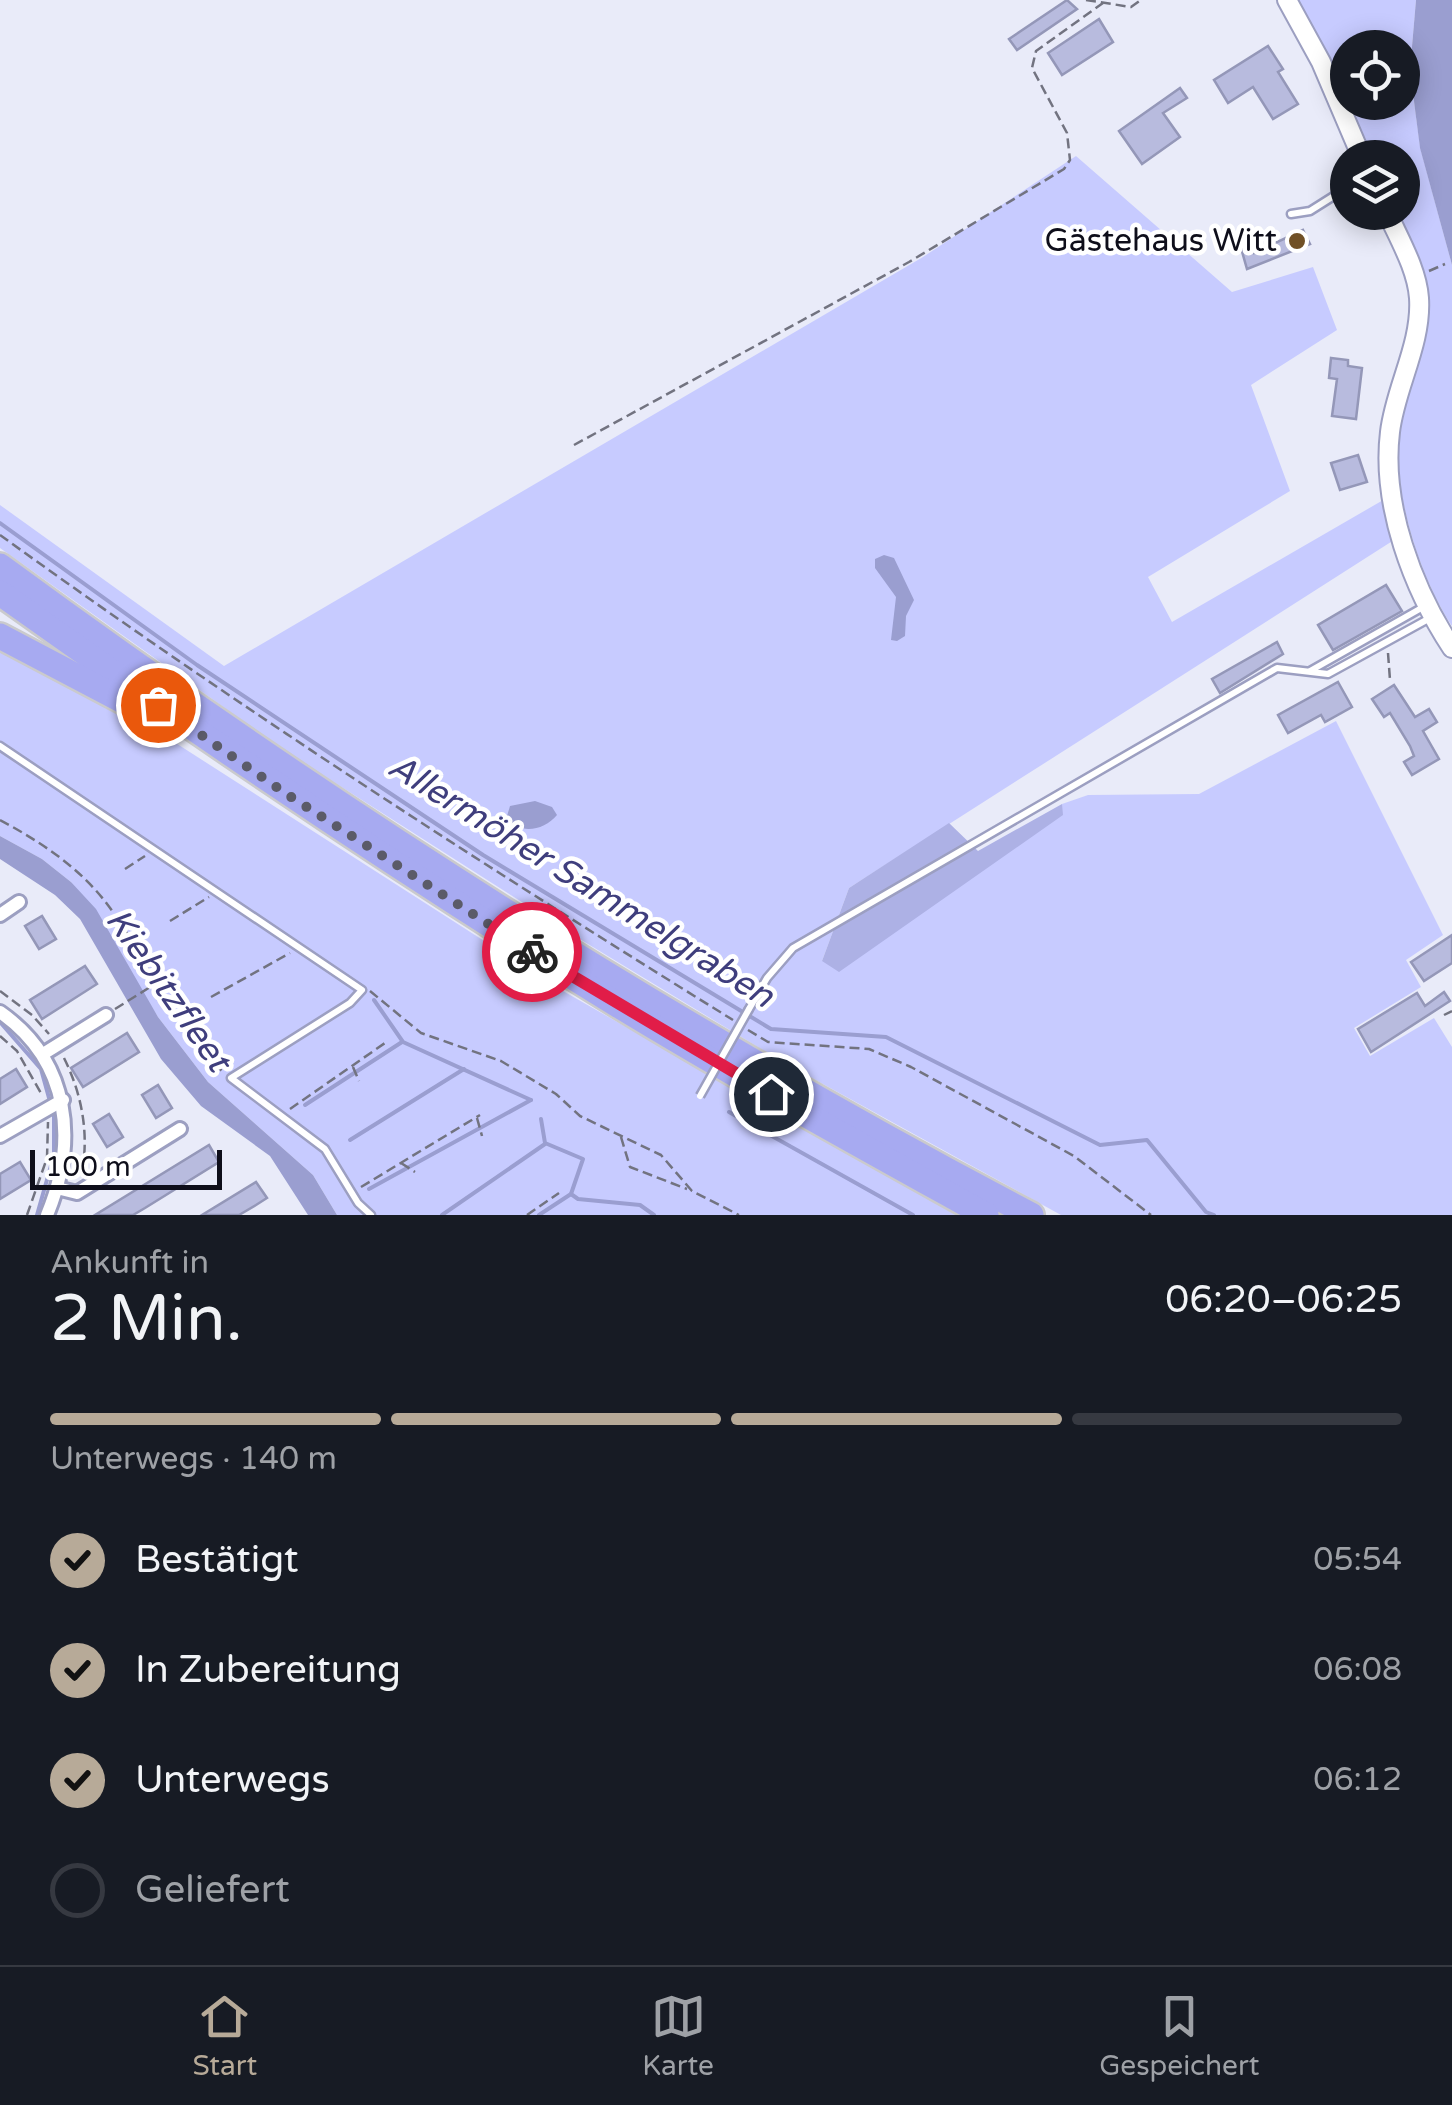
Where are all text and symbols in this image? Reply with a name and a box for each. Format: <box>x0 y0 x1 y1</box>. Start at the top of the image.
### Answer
map controls <box>1330 30 1420 230</box>
button: locate <box>1330 30 1420 120</box>
button: layers <box>1330 140 1420 230</box>
place label: Gästehaus Witt <box>1044 222 1277 260</box>
marker: Gästehaus Witt <box>1286 230 1308 252</box>
pin <box>116 663 201 748</box>
icon: bag <box>131 678 186 733</box>
water label: Allermöher Sammelgraben <box>381 745 783 1018</box>
water label: Kiebitzfleet <box>97 901 241 1082</box>
courier <box>482 902 582 1002</box>
icon: bike <box>505 925 560 980</box>
pin <box>729 1052 814 1137</box>
icon: home <box>744 1067 799 1122</box>
scale bar <box>30 1145 222 1190</box>
text: 100 m <box>45 1150 131 1184</box>
text: Ankunft in <box>50 1244 209 1282</box>
text: 06:20–06:25 <box>1165 1277 1402 1323</box>
text: 2 Min. <box>50 1280 243 1359</box>
text: Unterwegs · 140 m <box>50 1440 337 1478</box>
icon: check <box>50 1533 105 1588</box>
text: Bestätigt <box>135 1537 299 1583</box>
text: 05:54 <box>1313 1541 1402 1579</box>
icon: check <box>50 1643 105 1698</box>
text: In Zubereitung <box>135 1647 401 1693</box>
text: 06:08 <box>1313 1651 1402 1689</box>
icon: check <box>50 1753 105 1808</box>
text: Unterwegs <box>135 1757 330 1803</box>
text: 06:12 <box>1313 1761 1402 1799</box>
text: Geliefert <box>135 1867 290 1913</box>
tab: Start <box>193 1989 257 2083</box>
tab: Karte <box>642 1989 714 2083</box>
tab: Gespeichert <box>1099 1989 1259 2083</box>

